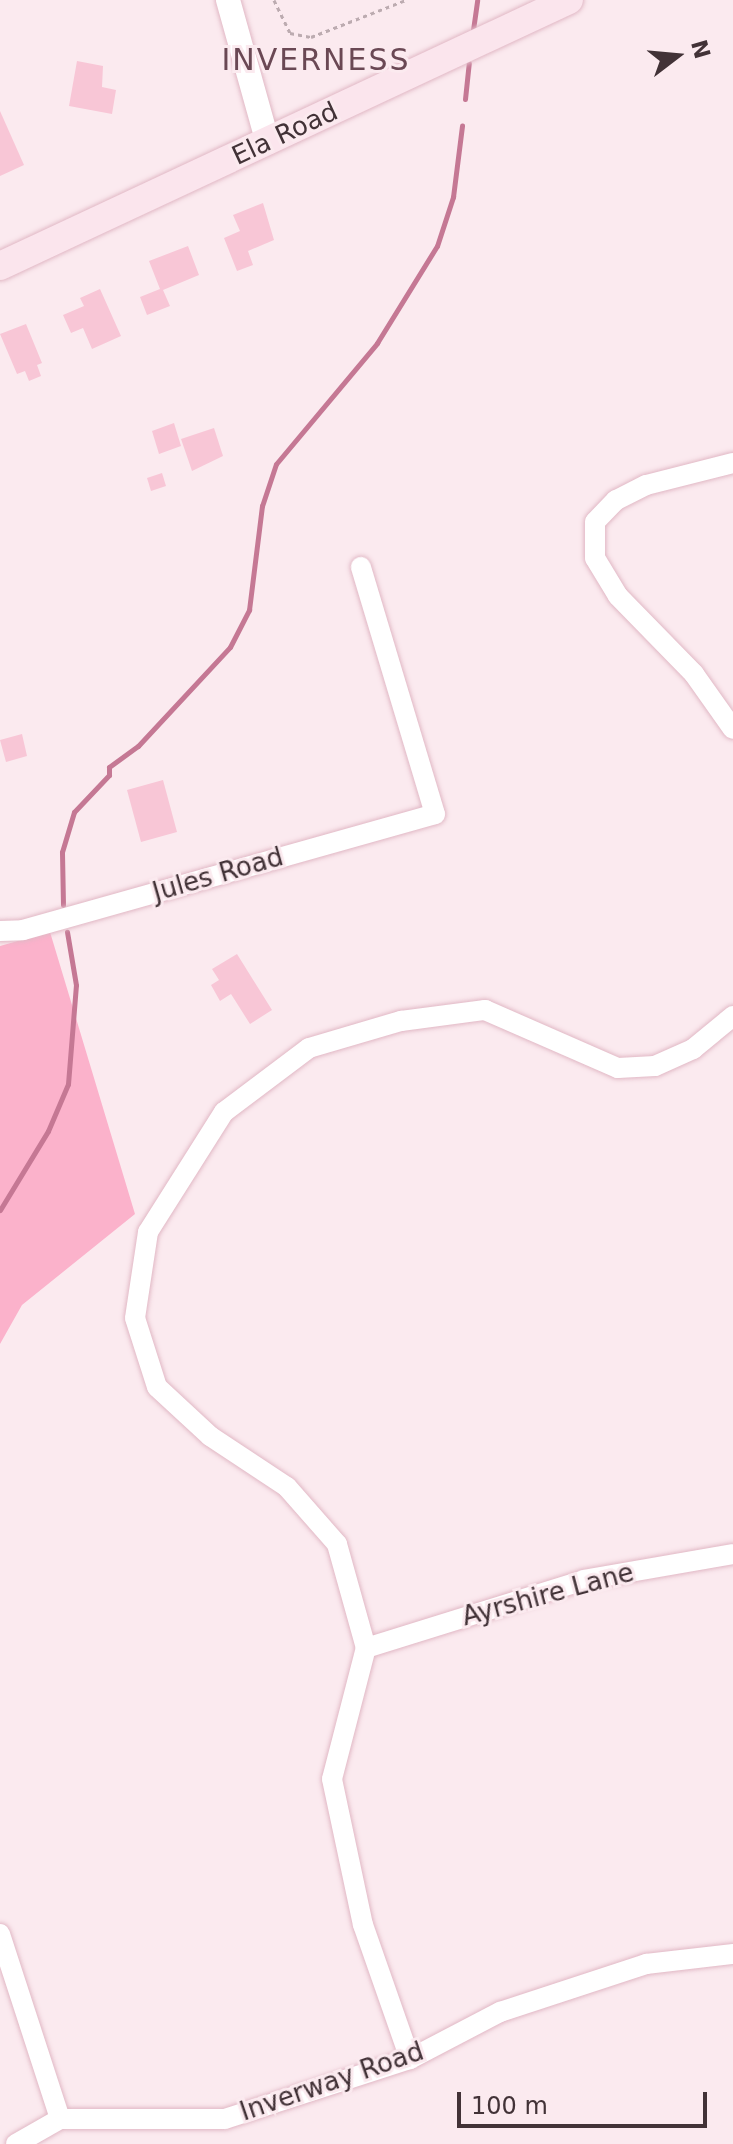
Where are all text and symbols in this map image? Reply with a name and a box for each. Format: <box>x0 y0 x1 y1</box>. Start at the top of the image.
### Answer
north arrow <box>637 16 717 96</box>
text: N <box>686 37 715 62</box>
district label: INVERNESS <box>221 42 411 78</box>
street label: Ela Road <box>227 96 343 172</box>
street label: Jules Road <box>149 841 287 909</box>
street label: Ayrshire Lane <box>459 1557 637 1633</box>
street label: Inverway Road <box>236 2036 428 2128</box>
scale bar <box>461 2076 711 2126</box>
text: 100 m <box>471 2092 548 2120</box>

